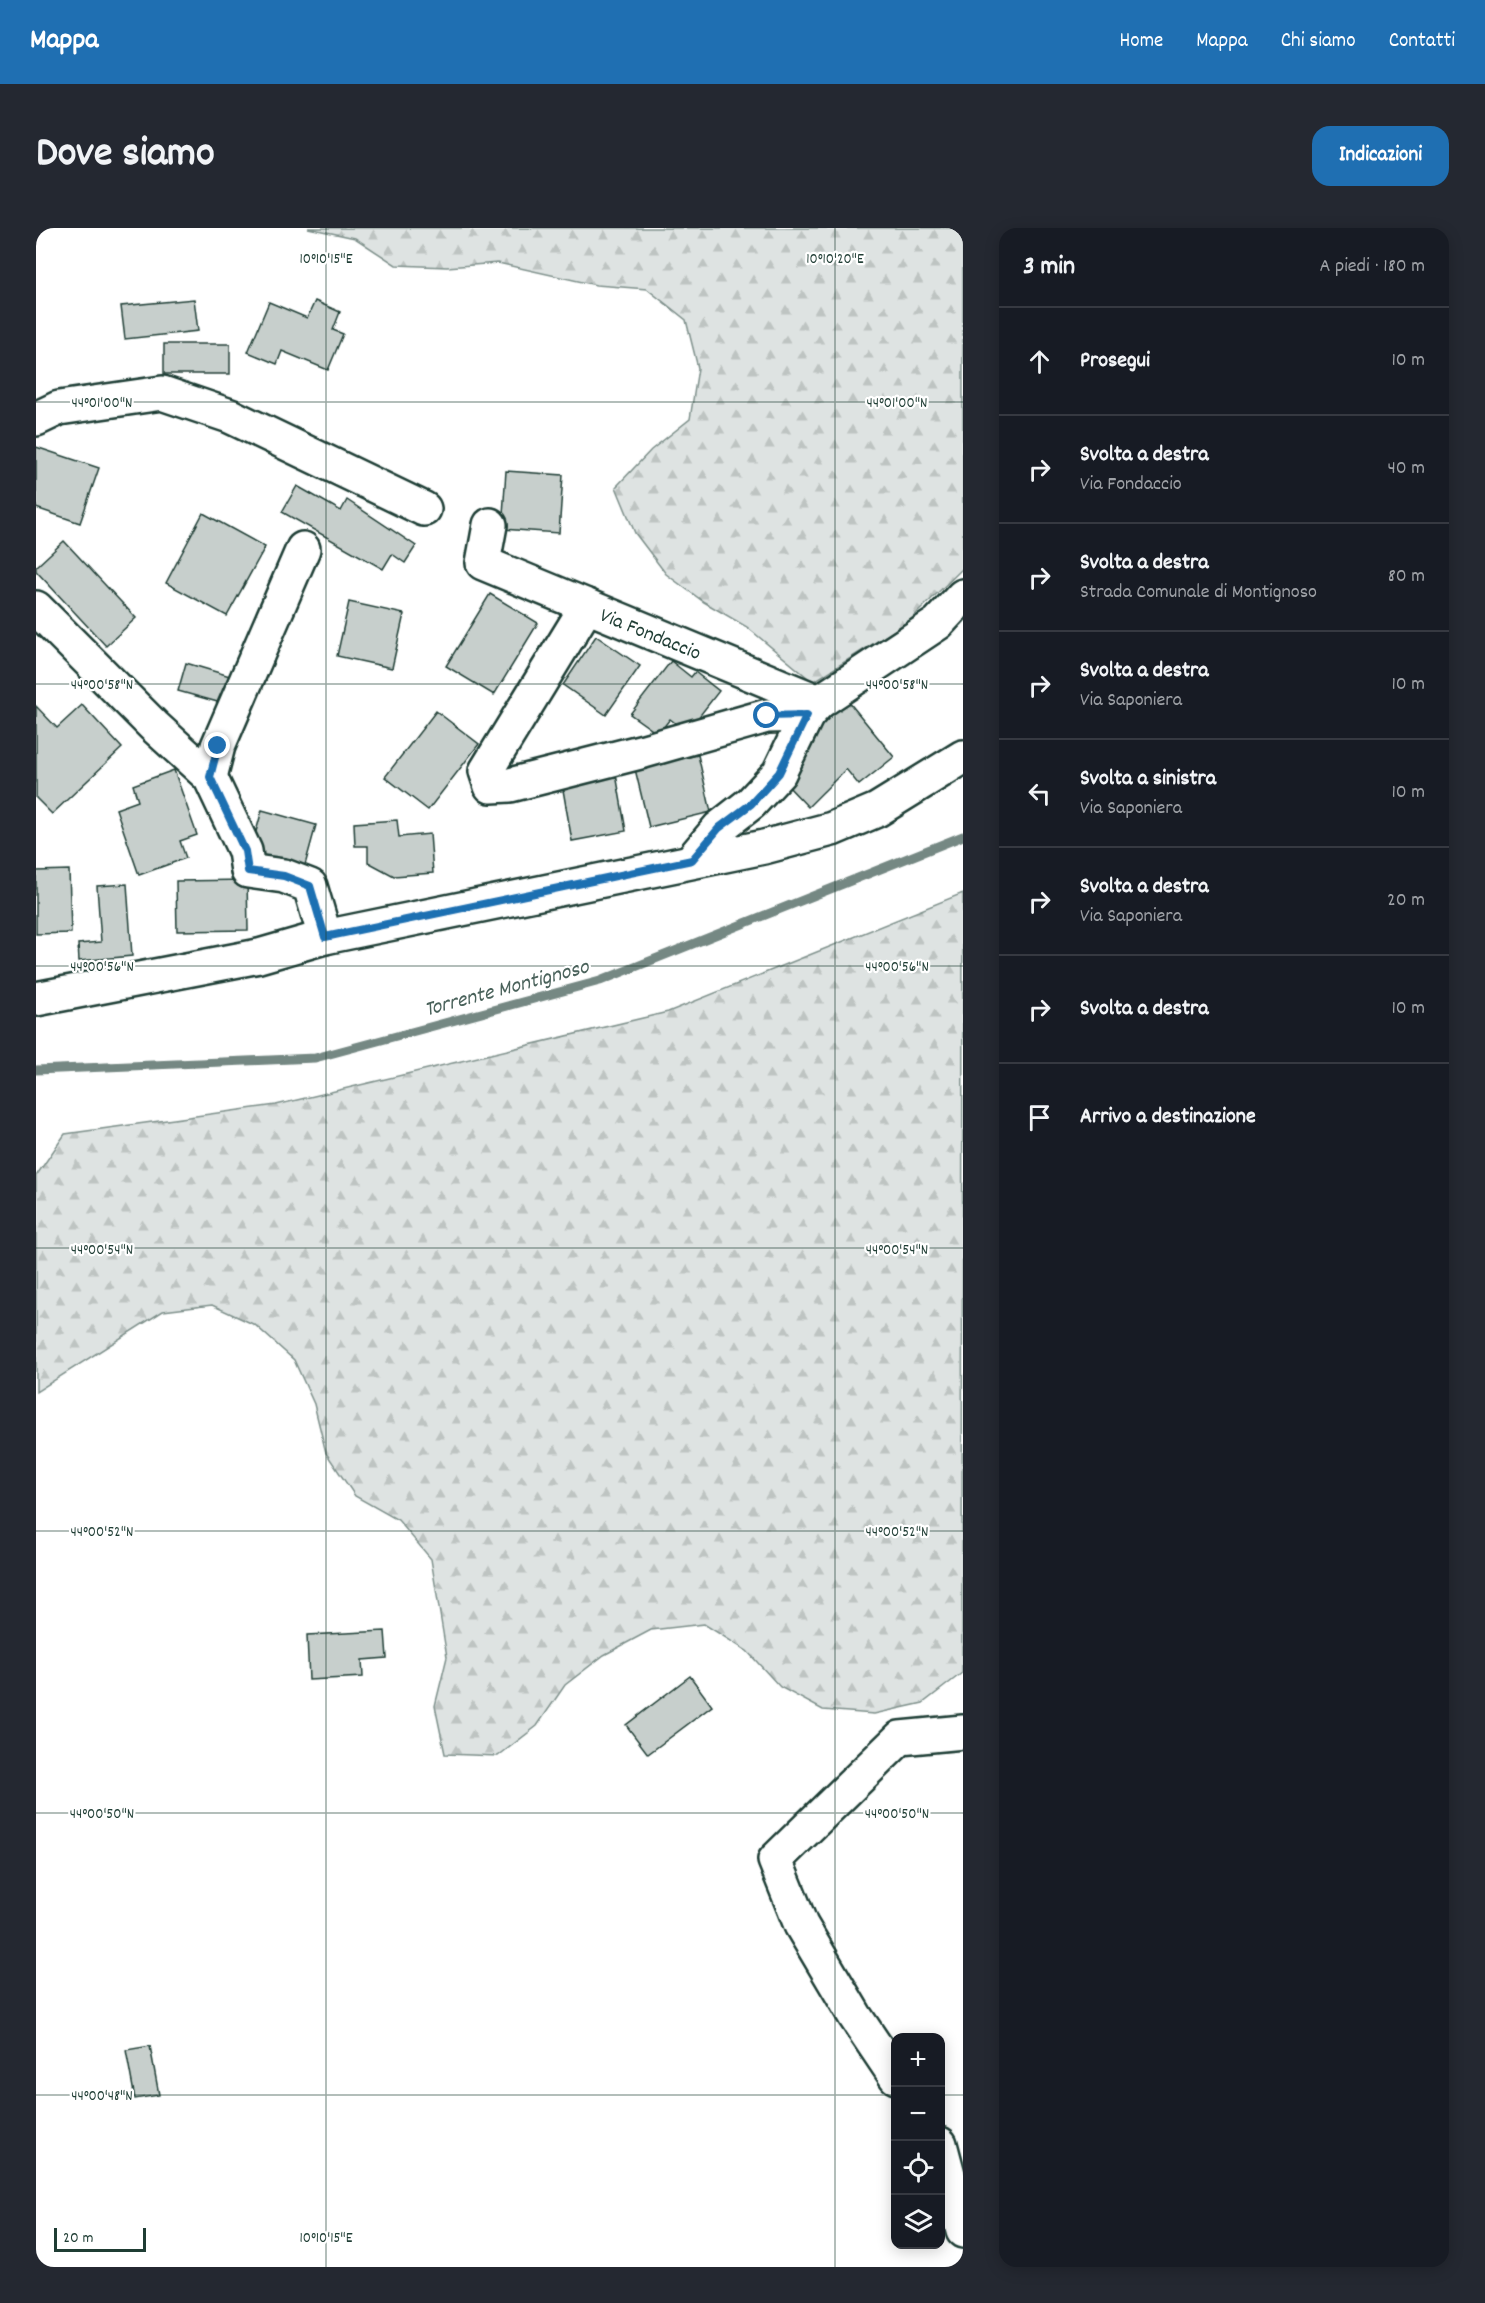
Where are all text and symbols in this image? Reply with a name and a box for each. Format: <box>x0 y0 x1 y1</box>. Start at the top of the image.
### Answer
text: Mappa <box>30 22 99 62</box>
text: Home <box>1120 27 1163 57</box>
text: Mappa <box>1196 27 1248 57</box>
text: Chi siamo <box>1281 27 1356 57</box>
text: Contatti <box>1389 27 1455 57</box>
text: Dove siamo <box>36 126 215 186</box>
button: Indicazioni <box>1312 126 1449 186</box>
text: 10°10'15"E <box>299 249 353 271</box>
text: 10°10'20"E <box>806 249 864 271</box>
text: 3 min <box>1023 249 1075 286</box>
text: A piedi · 180 m <box>1319 253 1425 281</box>
icon: ahead <box>1023 345 1056 378</box>
text: Prosegui <box>1080 346 1150 377</box>
text: 10 m <box>1391 347 1425 375</box>
text: 44°01'00"N <box>72 393 132 415</box>
text: 44°01'00"N <box>867 393 927 415</box>
text: Svolta a destra <box>1080 440 1209 471</box>
icon: right <box>1023 453 1056 486</box>
text: 40 m <box>1387 455 1425 483</box>
text: Via Fondaccio <box>1080 471 1182 499</box>
text: Svolta a destra <box>1080 548 1209 579</box>
icon: right <box>1023 561 1056 594</box>
text: 80 m <box>1388 563 1425 591</box>
text: Strada Comunale di Montignoso <box>1080 579 1317 607</box>
street label: Via Fondaccio <box>595 602 705 670</box>
text: Svolta a destra <box>1080 656 1209 687</box>
icon: right <box>1023 669 1056 702</box>
text: 10 m <box>1391 671 1425 699</box>
text: 44°00'58"N <box>71 675 133 697</box>
text: 44°00'58"N <box>866 675 928 697</box>
text: Via Saponiera <box>1080 687 1182 715</box>
route start <box>753 702 779 728</box>
route end <box>204 732 230 758</box>
text: Svolta a sinistra <box>1080 764 1216 795</box>
icon: left <box>1023 777 1056 810</box>
text: 10 m <box>1391 779 1425 807</box>
text: Via Saponiera <box>1080 795 1182 823</box>
text: Svolta a destra <box>1080 872 1209 903</box>
icon: right <box>1023 885 1056 918</box>
text: 20 m <box>1387 887 1425 915</box>
text: Via Saponiera <box>1080 903 1182 931</box>
water label: Torrente Montignoso <box>421 952 594 1026</box>
text: 44°00'56"N <box>70 957 134 979</box>
text: 44°00'56"N <box>865 957 929 979</box>
icon: right <box>1023 993 1056 1026</box>
text: Svolta a destra <box>1080 994 1209 1025</box>
text: 10 m <box>1391 995 1425 1023</box>
icon: arrive <box>1023 1101 1056 1134</box>
text: Arrivo a destinazione <box>1080 1102 1256 1133</box>
text: 44°00'54"N <box>71 1240 133 1262</box>
text: 44°00'54"N <box>866 1240 928 1262</box>
text: 44°00'52"N <box>71 1522 133 1544</box>
text: 44°00'52"N <box>866 1522 928 1544</box>
text: 44°00'50"N <box>70 1804 134 1826</box>
text: 44°00'50"N <box>865 1804 929 1826</box>
map controls <box>891 2033 945 2249</box>
button: + <box>891 2033 945 2087</box>
text: 44°00'48"N <box>71 2086 133 2108</box>
button: − <box>891 2087 945 2141</box>
button: locate <box>891 2141 945 2195</box>
button: layers <box>891 2195 945 2249</box>
scale bar <box>54 2225 146 2252</box>
text: 20 m <box>63 2227 93 2250</box>
text: 10°10'15"E <box>299 2228 353 2250</box>

